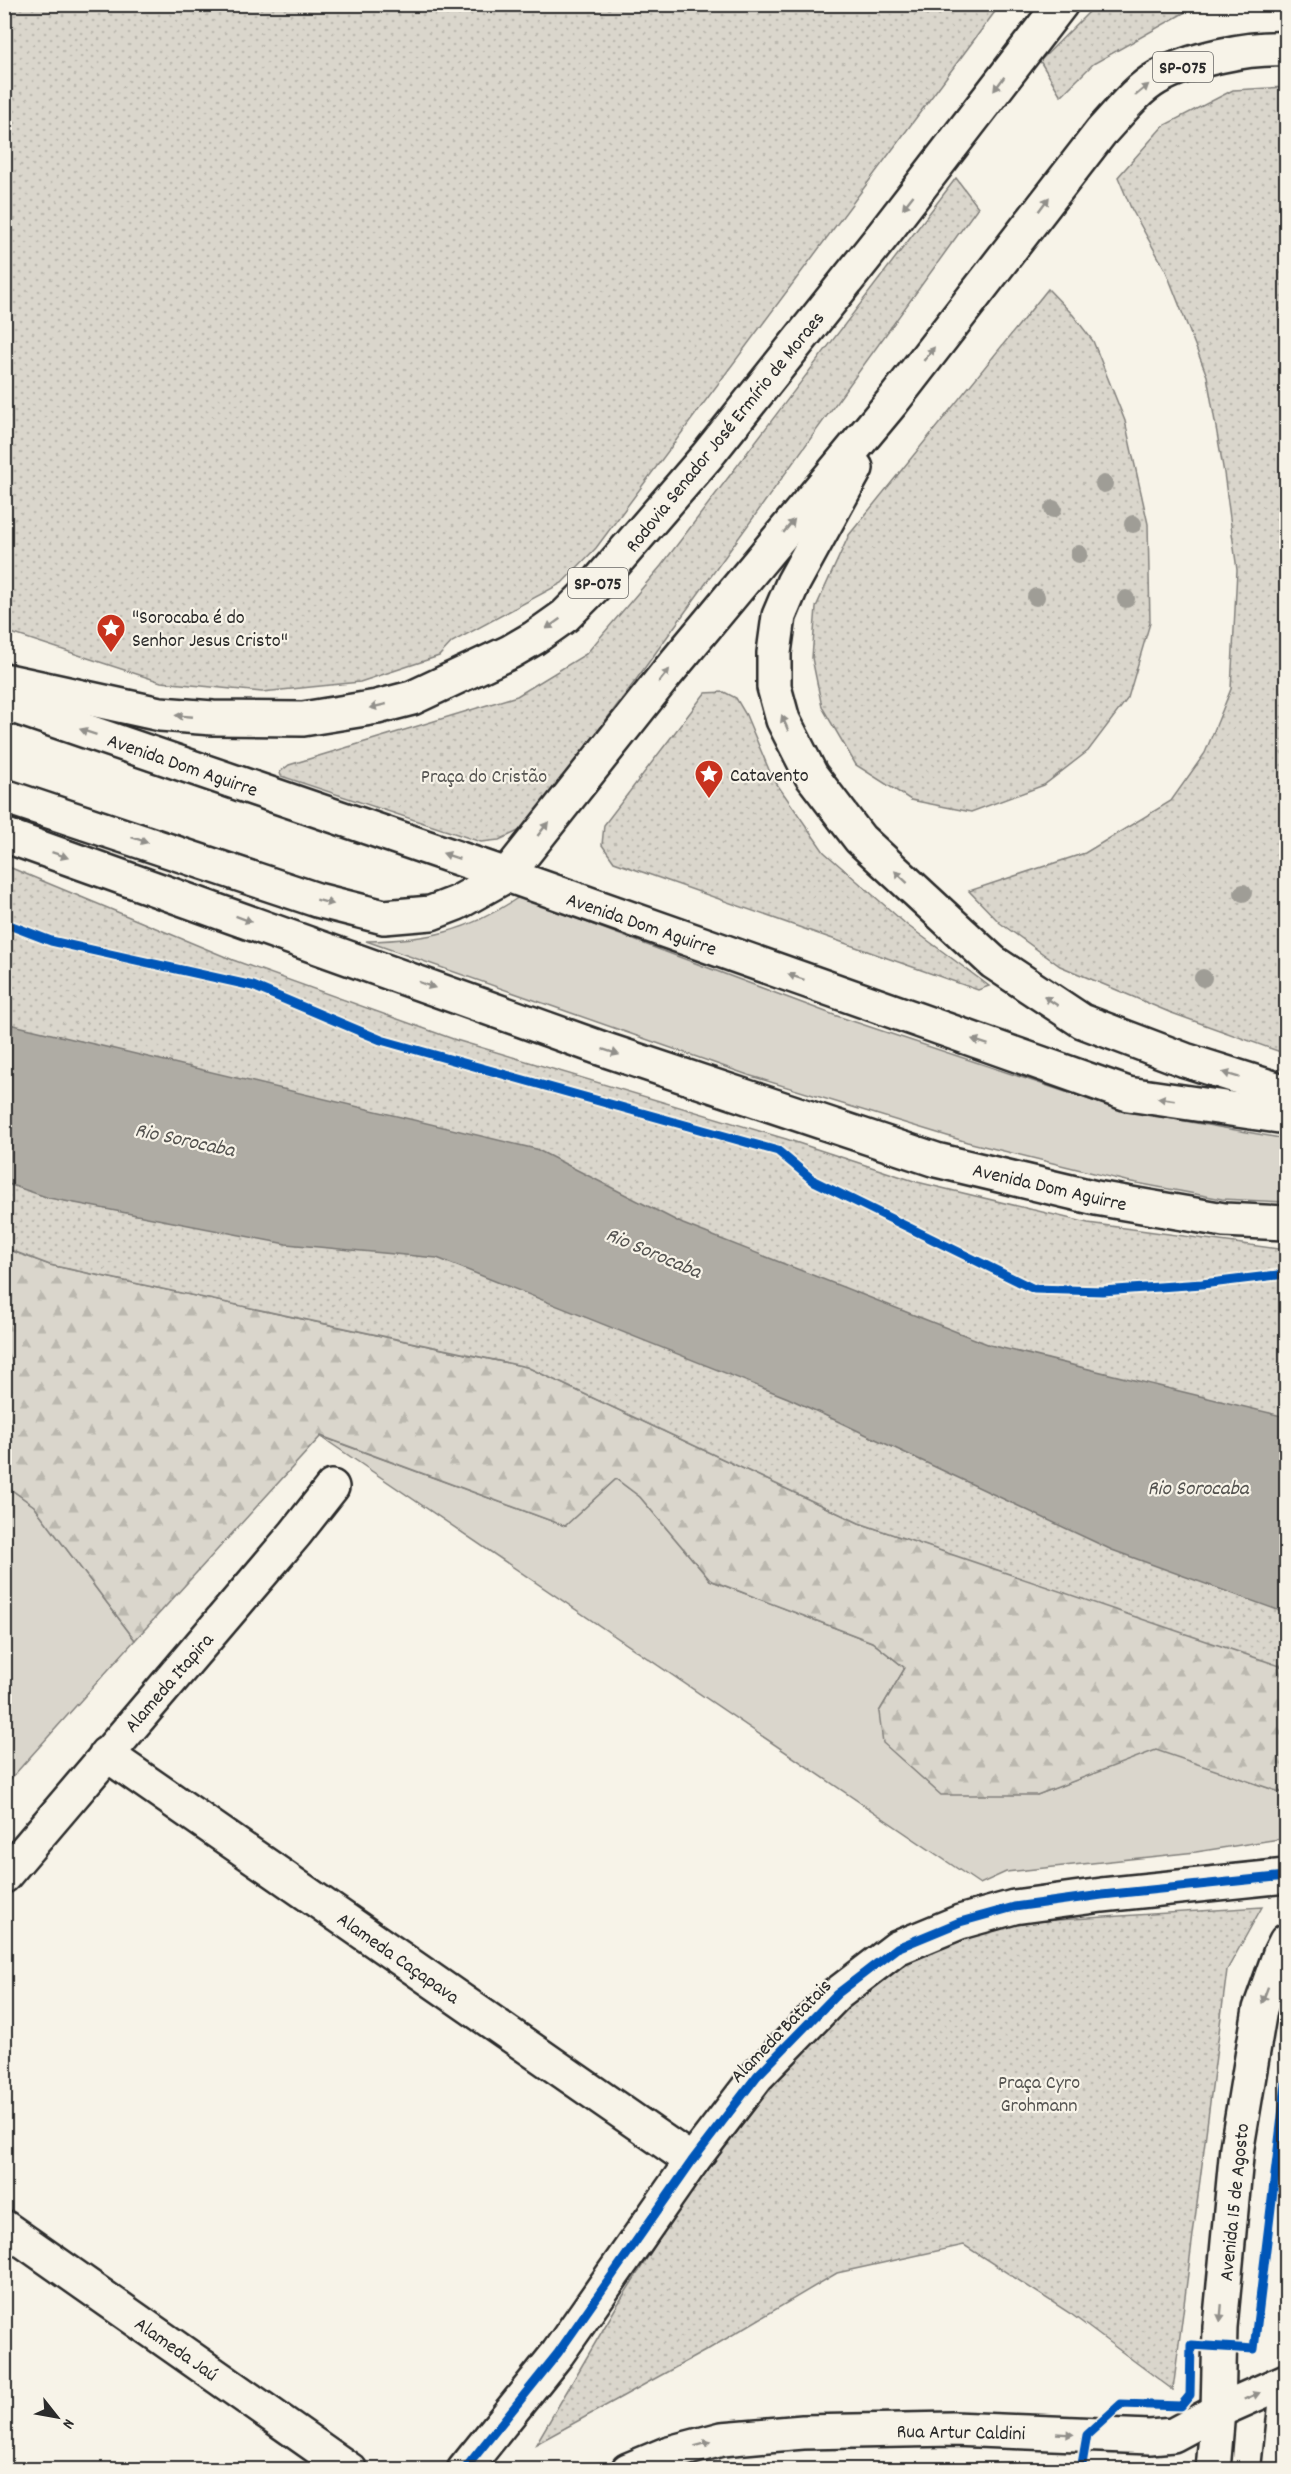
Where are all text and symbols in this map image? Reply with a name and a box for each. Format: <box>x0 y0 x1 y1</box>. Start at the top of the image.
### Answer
road number: SP-075 <box>1153 52 1213 82</box>
one-way arrow <box>993 76 1006 92</box>
one-way arrow <box>1134 84 1150 97</box>
one-way arrow <box>902 194 914 210</box>
one-way arrow <box>1038 196 1050 211</box>
street label: Rodovia Senador José Ermírio de Moraes <box>620 306 833 559</box>
one-way arrow <box>922 347 934 362</box>
one-way arrow <box>782 519 795 534</box>
road number: SP-075 <box>568 568 628 598</box>
place label: "Sorocaba é do Senhor Jesus Cristo" <box>132 605 288 656</box>
place icon: "Sorocaba é do Senhor Jesus Cristo" <box>95 612 127 654</box>
one-way arrow <box>546 618 562 630</box>
one-way arrow <box>658 669 670 684</box>
one-way arrow <box>369 702 387 712</box>
one-way arrow <box>175 711 194 721</box>
one-way arrow <box>780 713 790 731</box>
one-way arrow <box>79 726 97 736</box>
street label: Avenida Dom Aguirre <box>103 728 261 806</box>
place icon: Catavento <box>693 758 725 800</box>
place label: Catavento <box>730 763 809 791</box>
park label: Praça do Cristão <box>421 764 547 792</box>
one-way arrow <box>536 822 549 837</box>
one-way arrow <box>131 836 149 846</box>
one-way arrow <box>51 850 69 860</box>
one-way arrow <box>442 850 460 860</box>
one-way arrow <box>894 871 909 884</box>
street label: Avenida Dom Aguirre <box>562 887 720 965</box>
one-way arrow <box>316 898 334 907</box>
one-way arrow <box>235 915 253 925</box>
one-way arrow <box>787 972 805 982</box>
one-way arrow <box>418 981 436 991</box>
one-way arrow <box>1043 995 1060 1006</box>
one-way arrow <box>971 1036 989 1046</box>
one-way arrow <box>602 1047 620 1057</box>
one-way arrow <box>1222 1069 1240 1079</box>
one-way arrow <box>1157 1095 1176 1104</box>
water label: Rio Sorocaba <box>132 1117 238 1167</box>
street label: Avenida Dom Aguirre <box>969 1158 1129 1220</box>
water label: Rio Sorocaba <box>600 1221 706 1289</box>
water label: Rio Sorocaba <box>1147 1475 1250 1505</box>
street label: Alameda Itapira <box>119 1628 222 1740</box>
street label: Alameda Caçapava <box>330 1907 465 2013</box>
street label: Alameda Batatais <box>725 1974 839 2091</box>
one-way arrow <box>1259 1986 1269 2004</box>
park label: Praça Cyro Grohmann <box>998 2070 1080 2121</box>
street label: Avenida 15 de Agosto <box>1214 2122 1258 2283</box>
one-way arrow <box>1216 2303 1226 2322</box>
street label: Alameda Jaú <box>128 2311 223 2390</box>
north arrow <box>27 2387 87 2447</box>
one-way arrow <box>1243 2391 1261 2400</box>
text: N <box>56 2414 80 2433</box>
street label: Rua Artur Caldini <box>896 2419 1026 2449</box>
one-way arrow <box>1056 2429 1075 2438</box>
one-way arrow <box>694 2439 712 2448</box>

